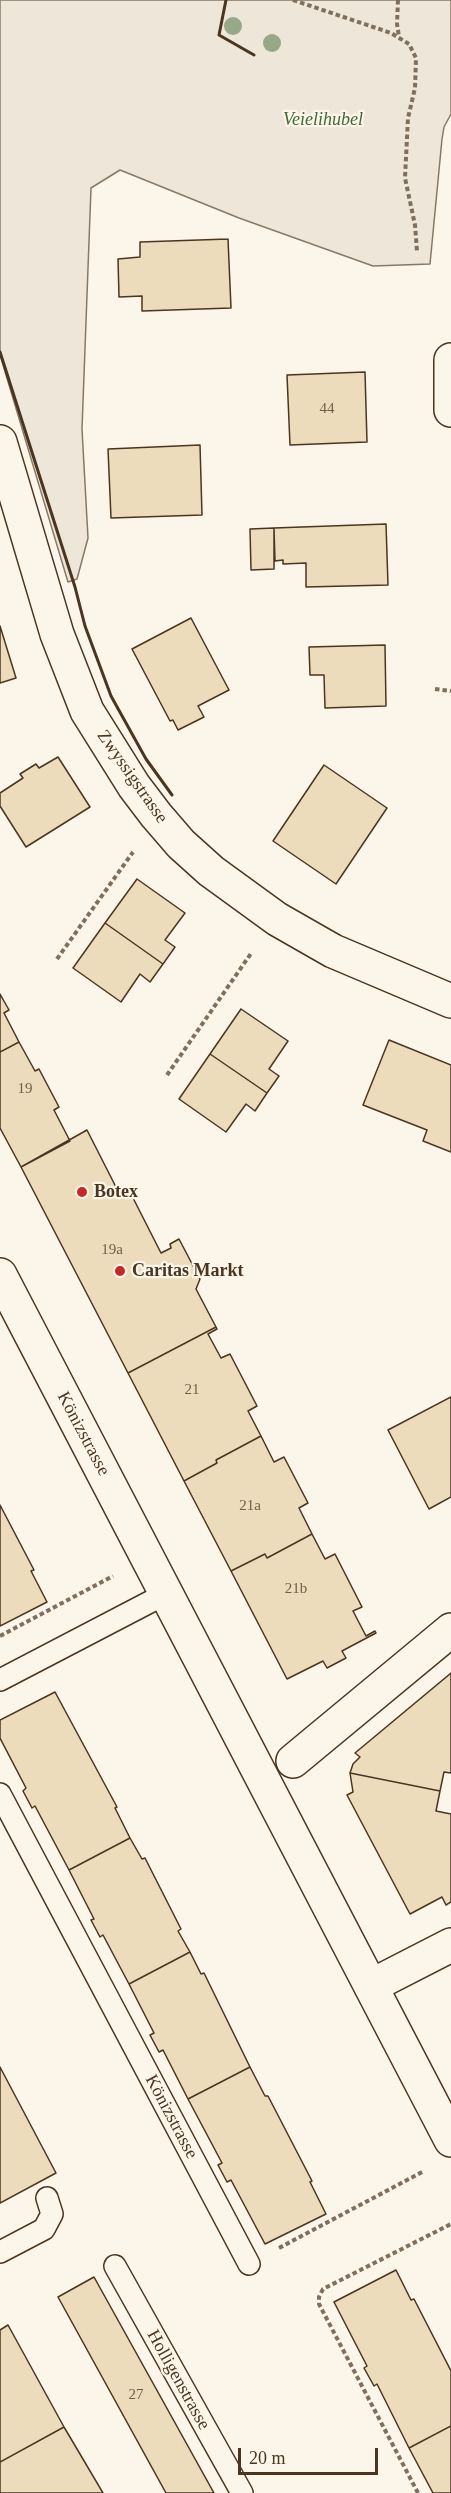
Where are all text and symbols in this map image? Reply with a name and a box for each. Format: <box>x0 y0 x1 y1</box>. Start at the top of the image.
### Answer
park label: Veielihubel <box>283 109 363 131</box>
house number: 44 <box>320 400 334 418</box>
street label: Zwyssigstrasse <box>92 726 172 828</box>
house number: 19 <box>18 1080 32 1098</box>
place label: Botex <box>94 1181 138 1203</box>
marker: Botex <box>75 1185 89 1199</box>
house number: 19a <box>101 1241 123 1259</box>
place label: Caritas Markt <box>132 1260 243 1282</box>
marker: Caritas Markt <box>113 1264 127 1278</box>
house number: 21 <box>184 1381 200 1399</box>
street label: Könizstrasse <box>52 1388 114 1480</box>
house number: 21a <box>239 1497 261 1515</box>
house number: 21b <box>285 1580 307 1598</box>
street label: Könizstrasse <box>140 2071 202 2163</box>
street label: Holligenstrasse <box>142 2326 214 2434</box>
house number: 27 <box>128 2386 144 2404</box>
scale bar <box>241 2436 380 2474</box>
text: 20 m <box>249 2448 286 2468</box>

